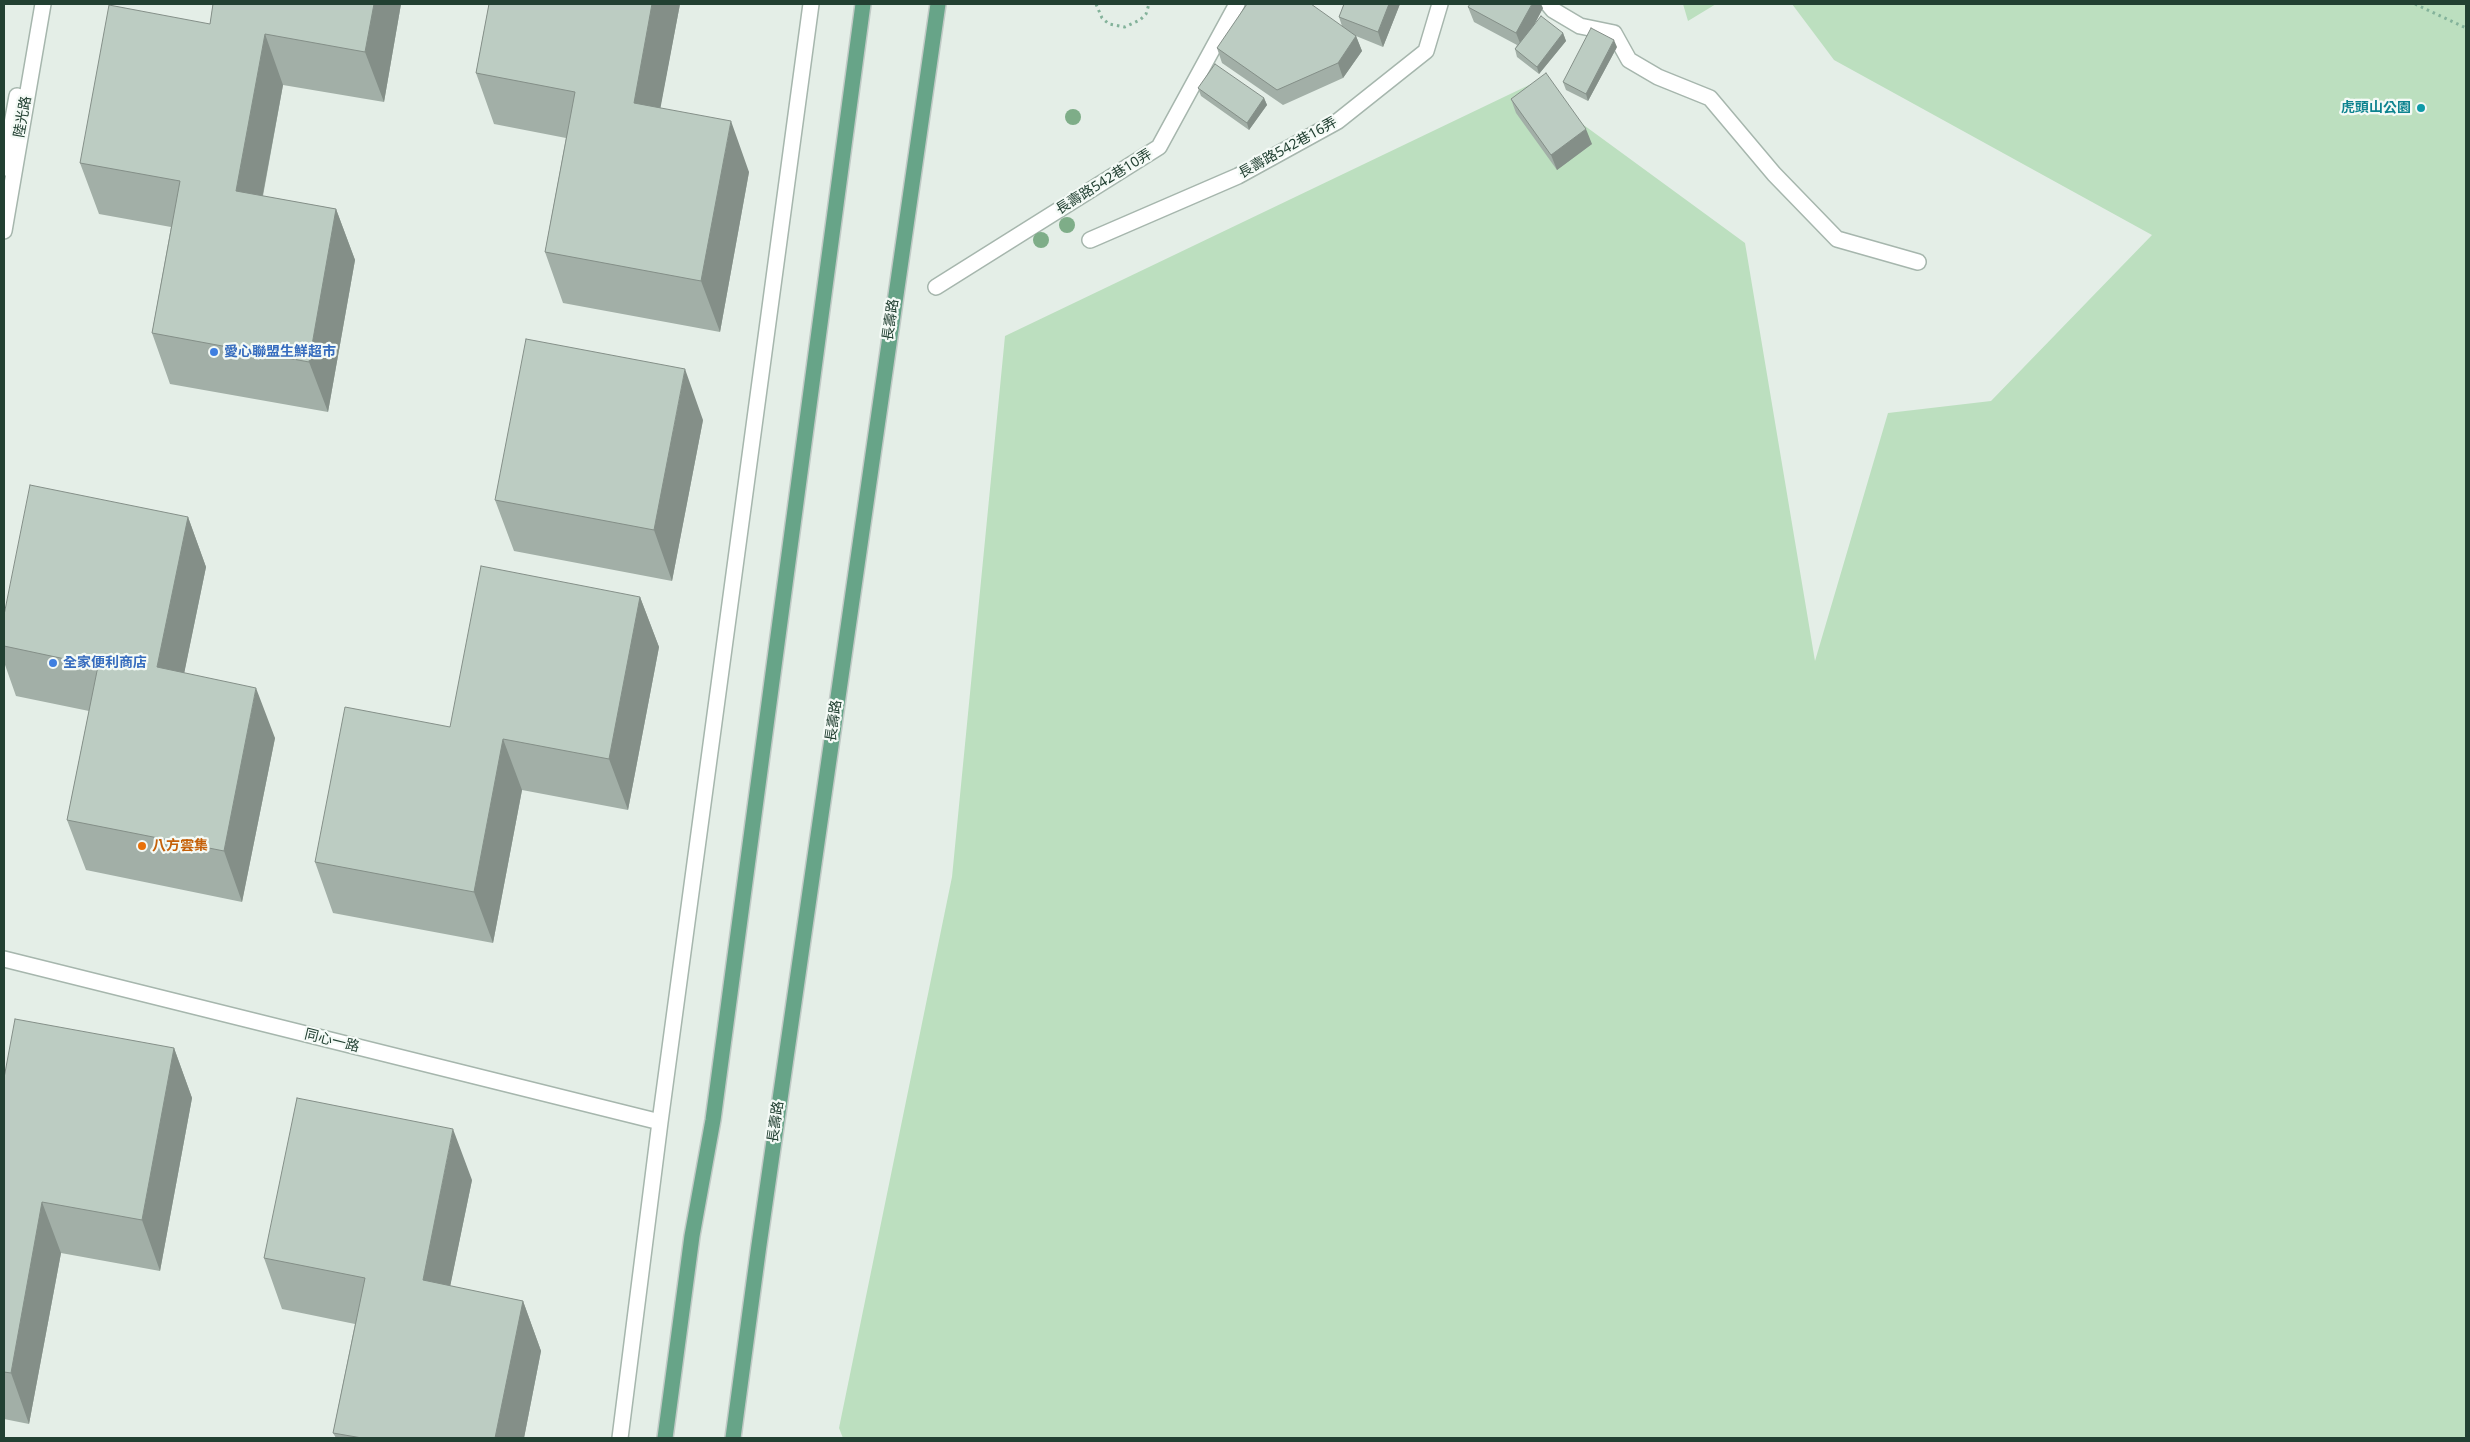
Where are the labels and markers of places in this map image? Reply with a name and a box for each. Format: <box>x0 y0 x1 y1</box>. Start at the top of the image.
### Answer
place label: 虎頭山公園 <box>2341 100 2411 116</box>
marker: 虎頭山公園 <box>2415 102 2427 114</box>
place label: 愛心聯盟生鮮超市 <box>224 344 336 360</box>
marker: 愛心聯盟生鮮超市 <box>208 346 220 358</box>
place label: 全家便利商店 <box>63 655 147 671</box>
marker: 全家便利商店 <box>47 657 59 669</box>
place label: 八方雲集 <box>152 838 208 854</box>
marker: 八方雲集 <box>136 840 148 852</box>

